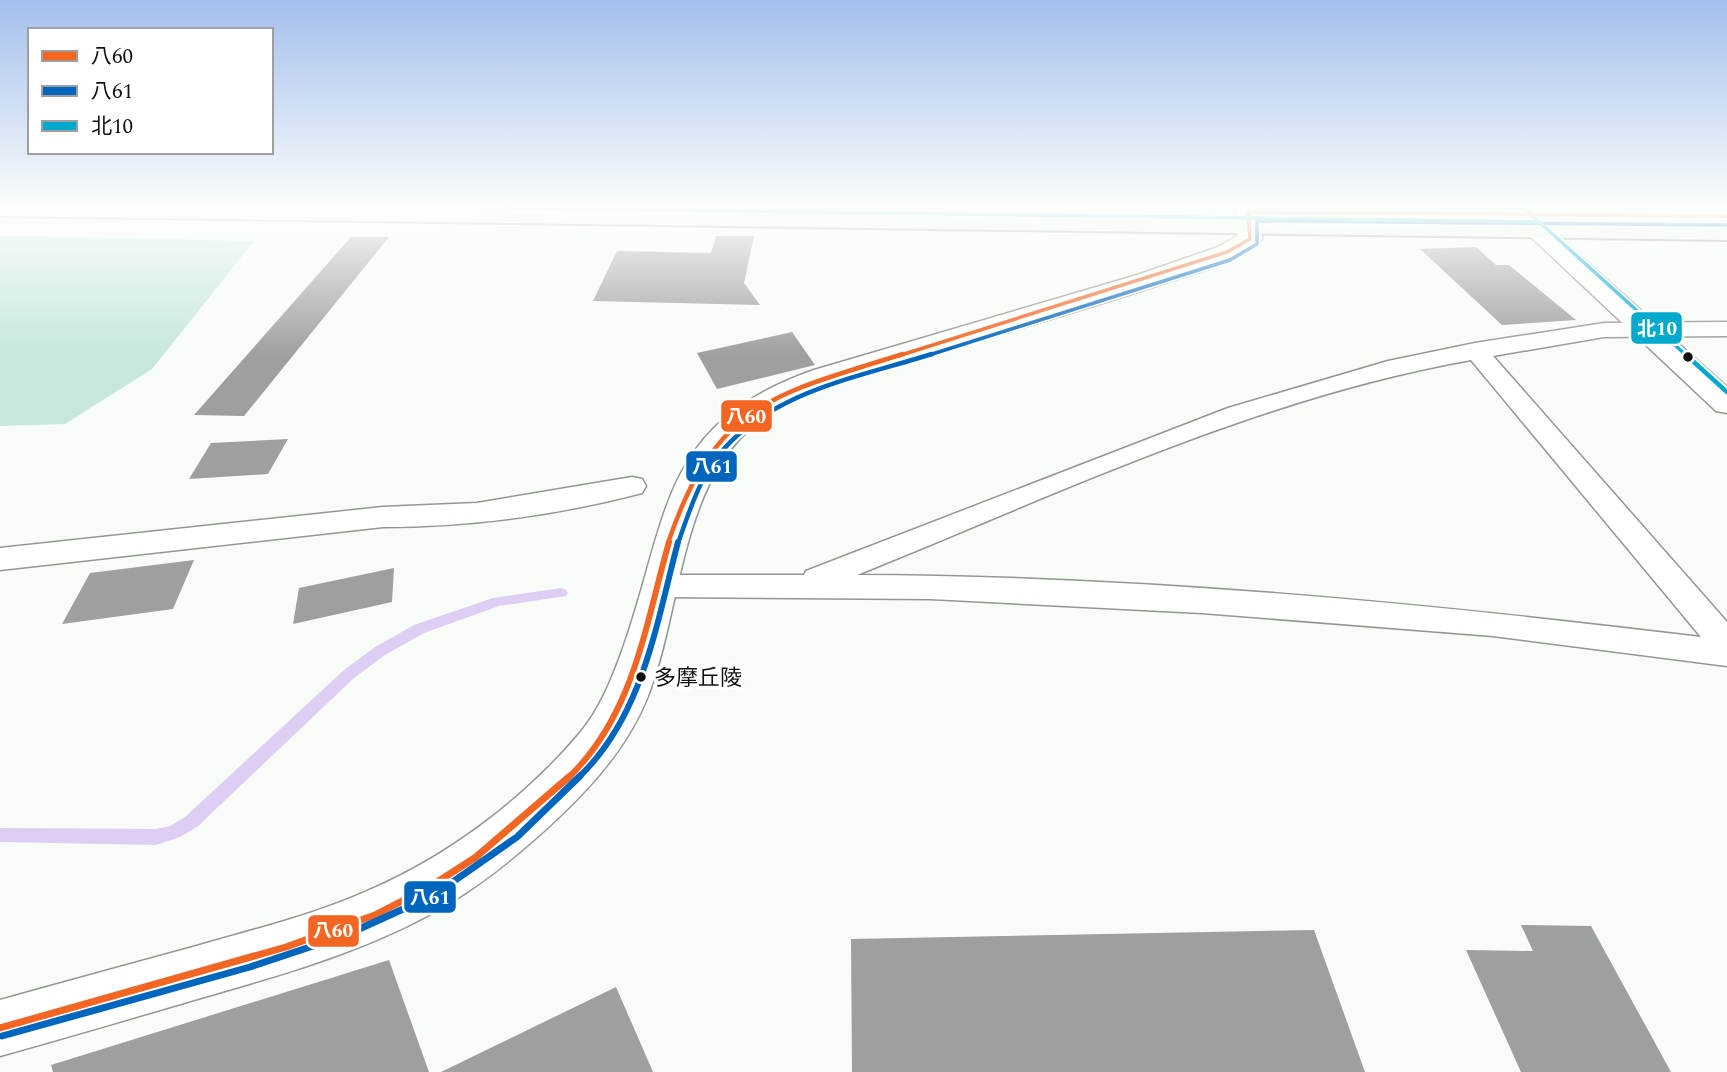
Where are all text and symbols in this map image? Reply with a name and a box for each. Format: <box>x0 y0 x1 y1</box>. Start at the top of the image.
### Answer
legend <box>28 28 273 154</box>
text: 八60 <box>91 41 133 73</box>
text: 八61 <box>91 76 133 108</box>
text: 北10 <box>91 111 133 143</box>
line badge: 北10 <box>1630 311 1683 345</box>
text: 北10 <box>1637 315 1677 344</box>
unlabelled marker <box>1681 350 1695 364</box>
line badge: 八60 <box>720 399 773 433</box>
text: 八60 <box>726 403 766 432</box>
line badge: 八61 <box>685 450 738 483</box>
text: 八61 <box>692 453 732 482</box>
place label: 多摩丘陵 <box>654 662 742 695</box>
marker: 多摩丘陵 <box>634 670 648 684</box>
line badge: 八61 <box>403 880 457 914</box>
text: 八61 <box>410 884 450 913</box>
line badge: 八60 <box>307 914 360 948</box>
text: 八60 <box>313 917 353 946</box>

